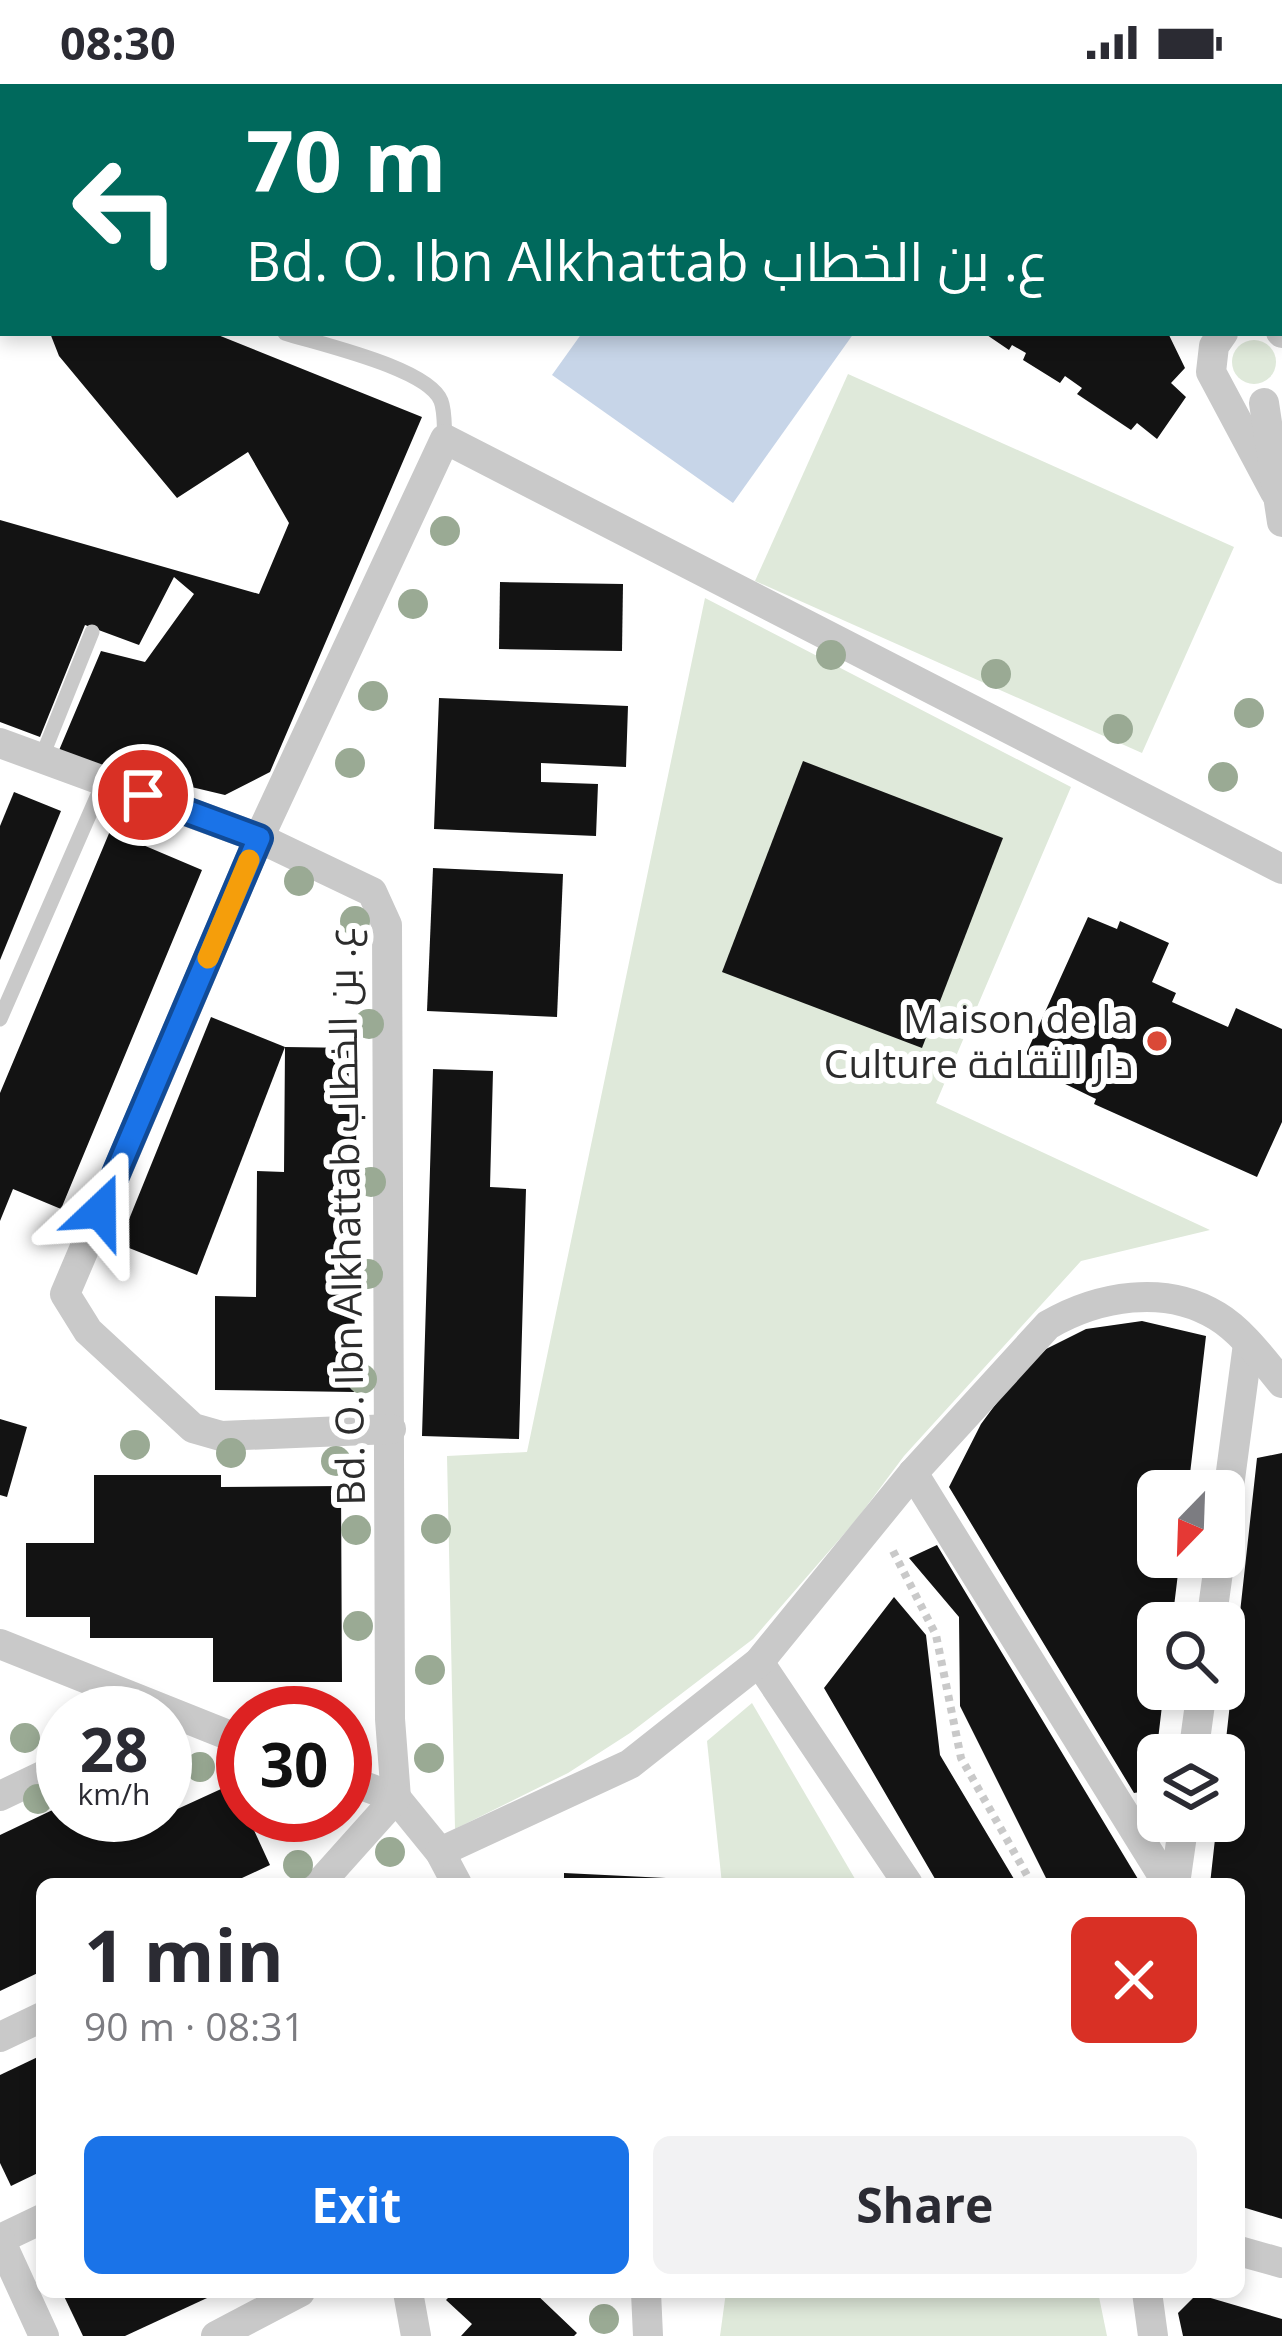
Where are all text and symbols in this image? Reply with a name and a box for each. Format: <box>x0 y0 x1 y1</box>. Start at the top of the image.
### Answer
text: 08:30 <box>60 12 176 73</box>
text: 70 m <box>246 102 446 217</box>
icon: left <box>48 132 204 288</box>
text: Bd. O. Ibn Alkhattab ع. بن الخطاب <box>246 223 1048 297</box>
pin <box>92 744 194 846</box>
icon: arrive <box>110 762 176 828</box>
street label: Bd. O. Ibn Alkhattab ع. بن الخطاب <box>313 926 378 1506</box>
place label: Maison de la Culture دار الثقافة <box>824 991 1133 1089</box>
marker: Maison de la Culture دار الثقافة <box>1144 1028 1170 1054</box>
position arrow <box>37 1148 163 1274</box>
north arrow <box>1137 1470 1245 1578</box>
map controls <box>1137 1470 1245 1842</box>
button: search <box>1137 1602 1245 1710</box>
speed limit sign: 30 <box>216 1686 372 1842</box>
text: 28 <box>80 1708 148 1790</box>
button: layers <box>1137 1734 1245 1842</box>
text: km/h <box>78 1773 150 1814</box>
text: 1 min <box>84 1905 284 2003</box>
button: close <box>1071 1917 1197 2043</box>
text: 90 m · 08:31 <box>84 1999 305 2052</box>
button: Exit <box>84 2136 629 2274</box>
button: Share <box>653 2136 1197 2274</box>

